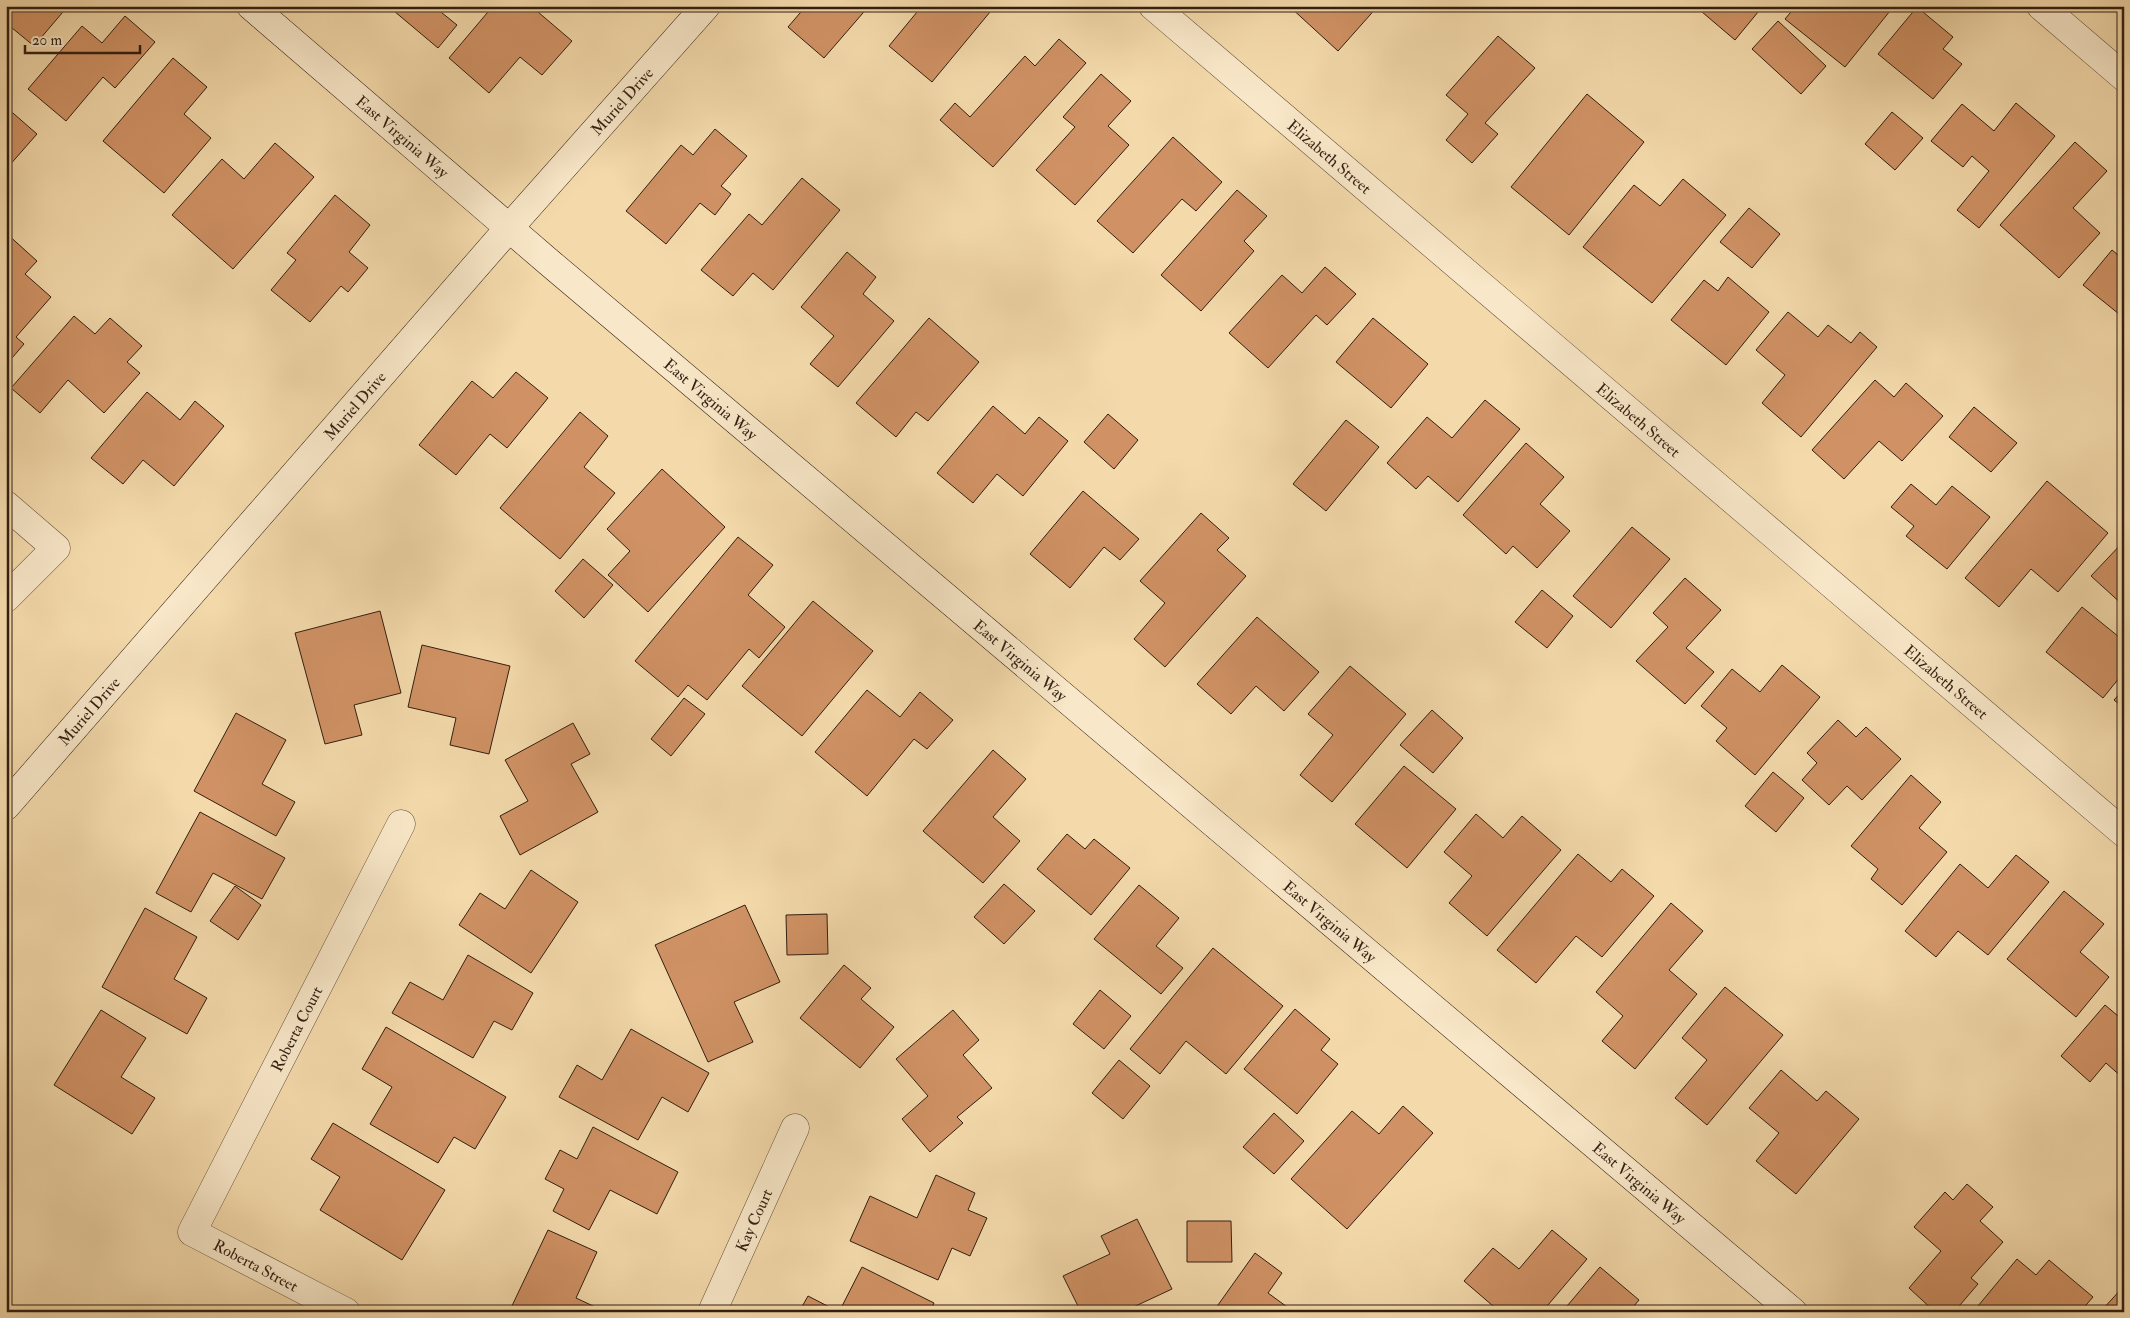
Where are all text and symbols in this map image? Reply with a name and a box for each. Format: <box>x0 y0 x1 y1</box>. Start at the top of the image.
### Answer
scale bar <box>25 22 140 54</box>
text: 20 m <box>32 31 62 50</box>
street label: Muriel Drive <box>587 63 658 140</box>
street label: East Virginia Way <box>351 92 453 183</box>
street label: Elizabeth Street <box>1283 116 1375 199</box>
street label: East Virginia Way <box>659 355 762 446</box>
street label: Muriel Drive <box>320 367 391 445</box>
street label: Elizabeth Street <box>1592 379 1684 462</box>
street label: East Virginia Way <box>969 616 1072 707</box>
street label: Elizabeth Street <box>1899 641 1992 724</box>
street label: Muriel Drive <box>54 673 125 750</box>
street label: East Virginia Way <box>1278 877 1381 968</box>
street label: Roberta Court <box>267 983 327 1075</box>
street label: East Virginia Way <box>1588 1138 1691 1229</box>
street label: Kay Court <box>732 1186 777 1255</box>
street label: Roberta Street <box>210 1235 301 1297</box>

